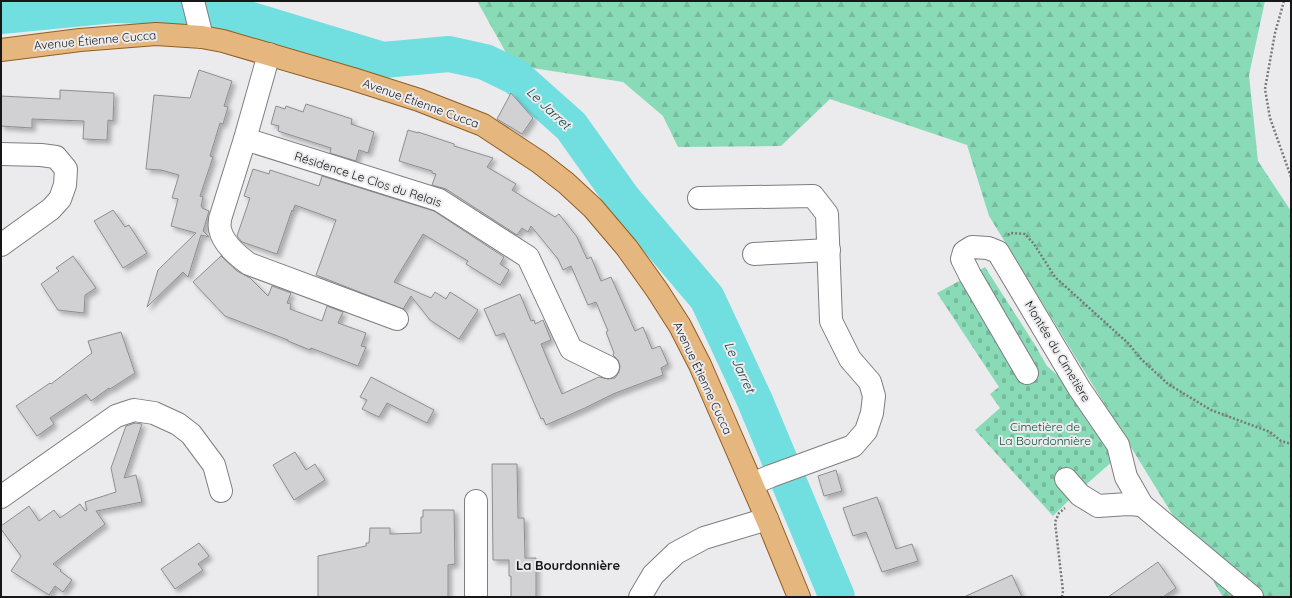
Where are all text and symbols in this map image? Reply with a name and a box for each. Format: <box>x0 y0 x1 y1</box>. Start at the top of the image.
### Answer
street label: Avenue Étienne Cucca <box>33 27 157 53</box>
street label: Avenue Étienne Cucca <box>361 75 481 131</box>
water label: Le Jarret <box>524 84 576 134</box>
street label: Résidence Le Clos du Relais <box>293 148 444 210</box>
street label: Montée du Cimetière <box>1022 298 1094 404</box>
street label: Avenue Étienne Cucca <box>670 319 736 437</box>
water label: Le Jarret <box>721 339 759 397</box>
park label: Cimetière de La Bourdonnière <box>999 419 1091 448</box>
district label: La Bourdonnière <box>516 557 620 573</box>

